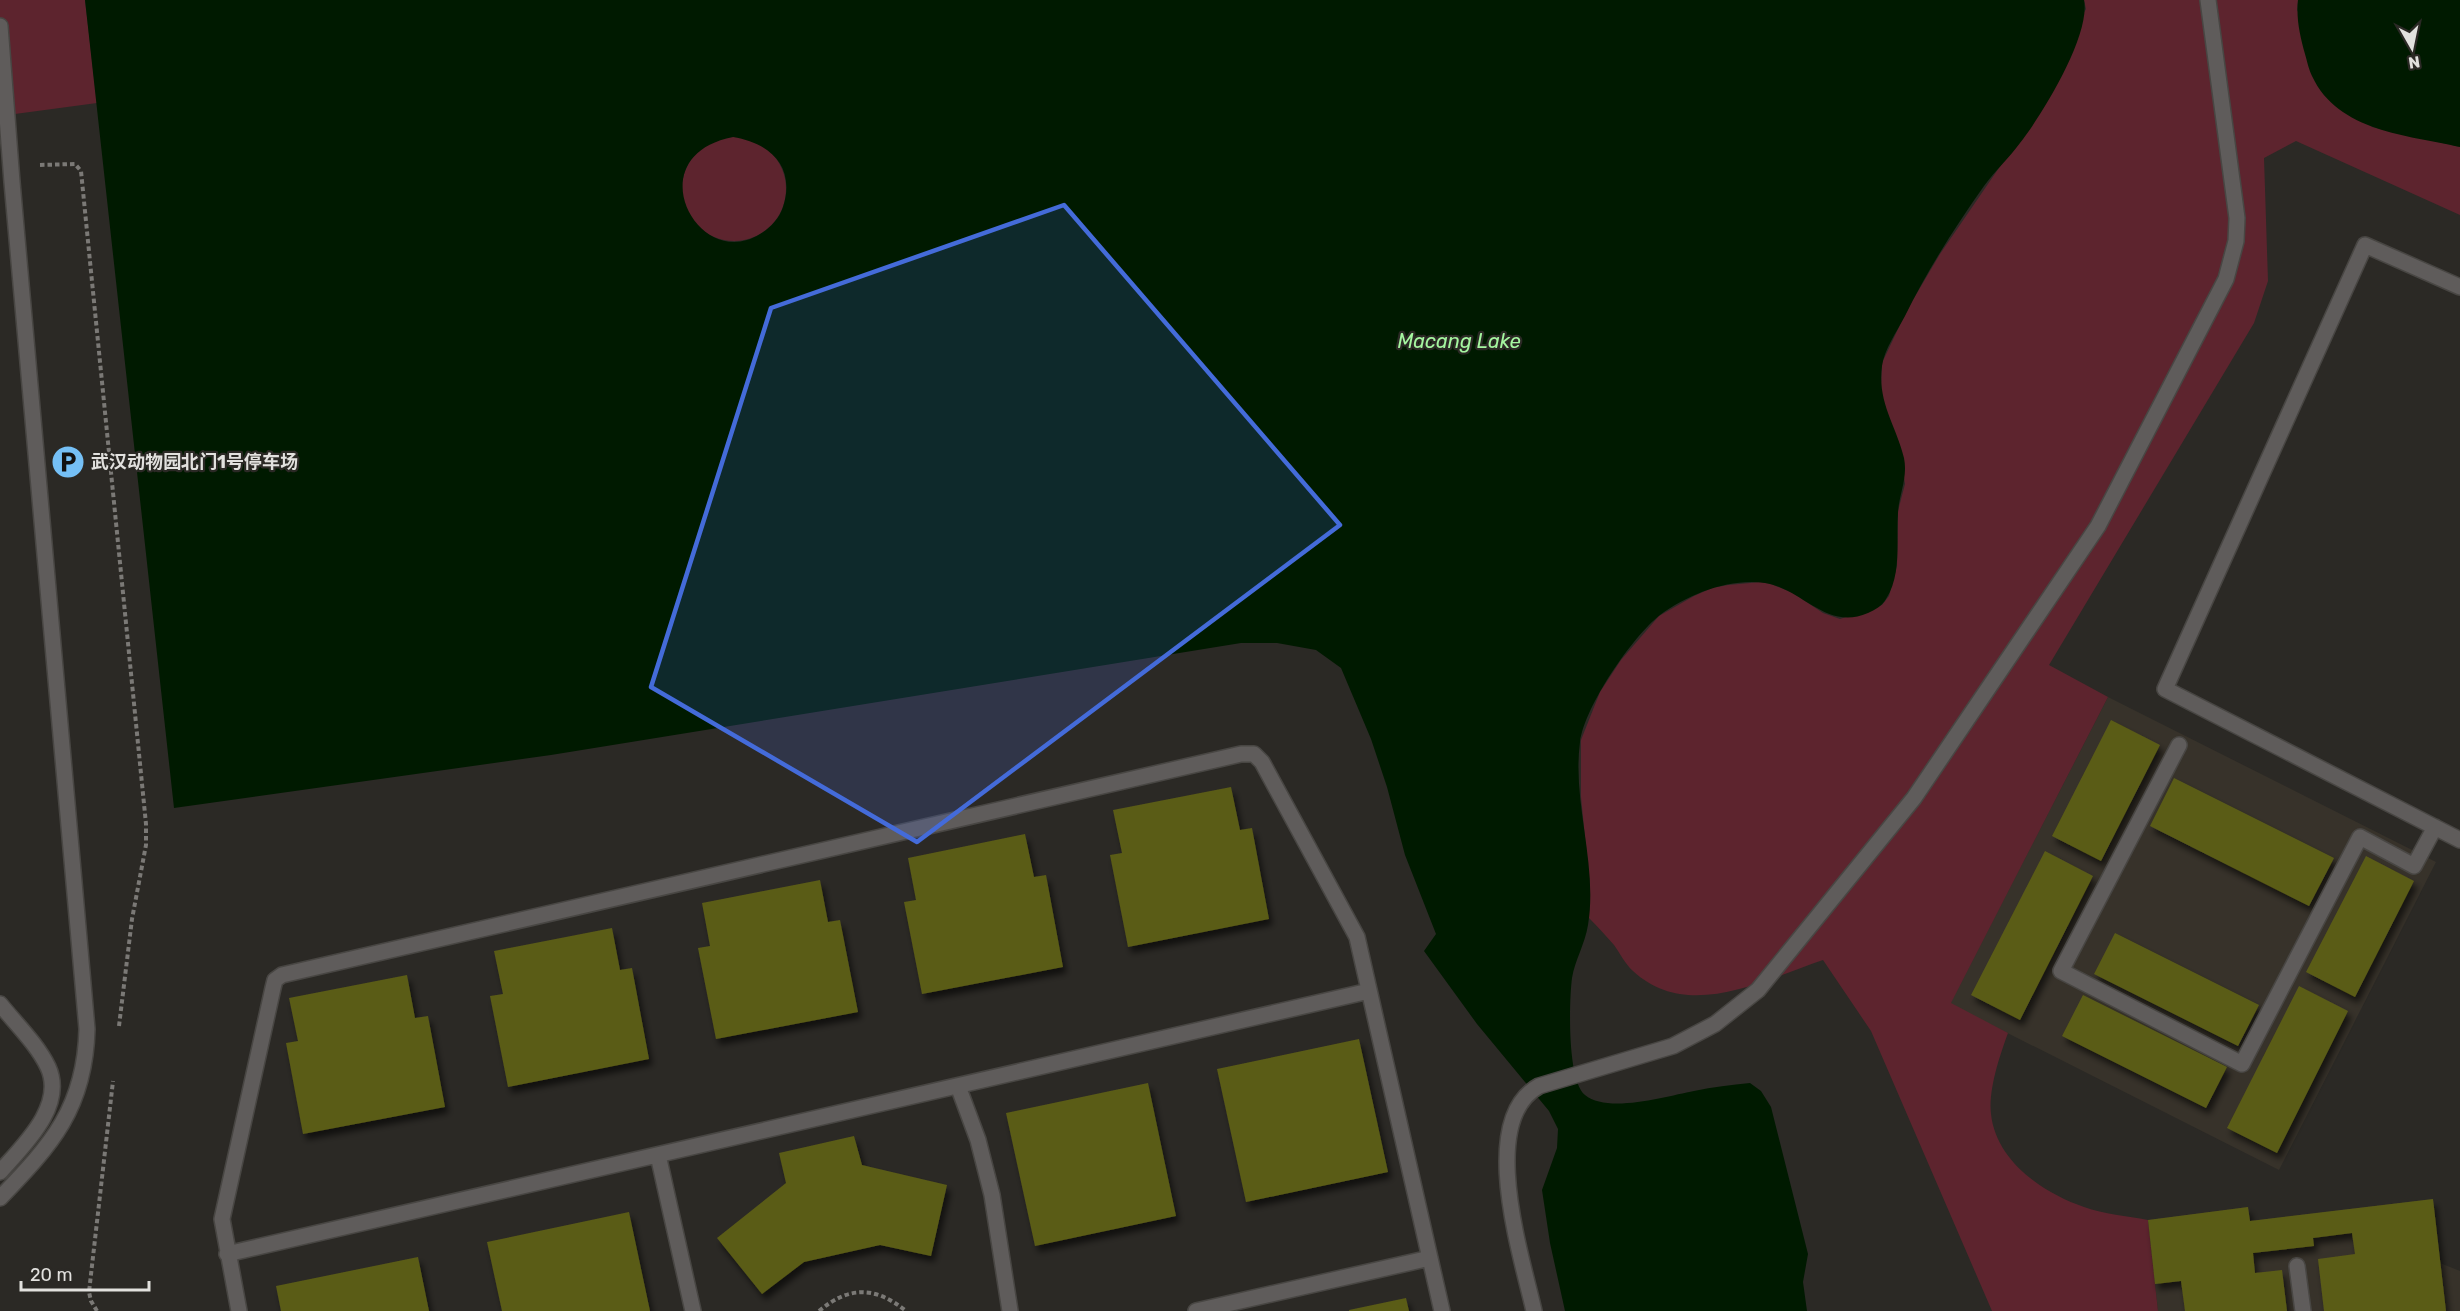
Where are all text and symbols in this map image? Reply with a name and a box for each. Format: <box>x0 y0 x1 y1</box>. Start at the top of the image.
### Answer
north arrow <box>2382 18 2442 78</box>
text: N <box>2407 52 2421 73</box>
water label: Macang Lake <box>1397 329 1521 353</box>
parking icon: 武汉动物园北门1号停车场 <box>50 444 86 480</box>
place label: 武汉动物园北门1号停车场 <box>91 451 298 473</box>
scale bar <box>21 1254 148 1292</box>
text: 20 m <box>30 1264 72 1286</box>

